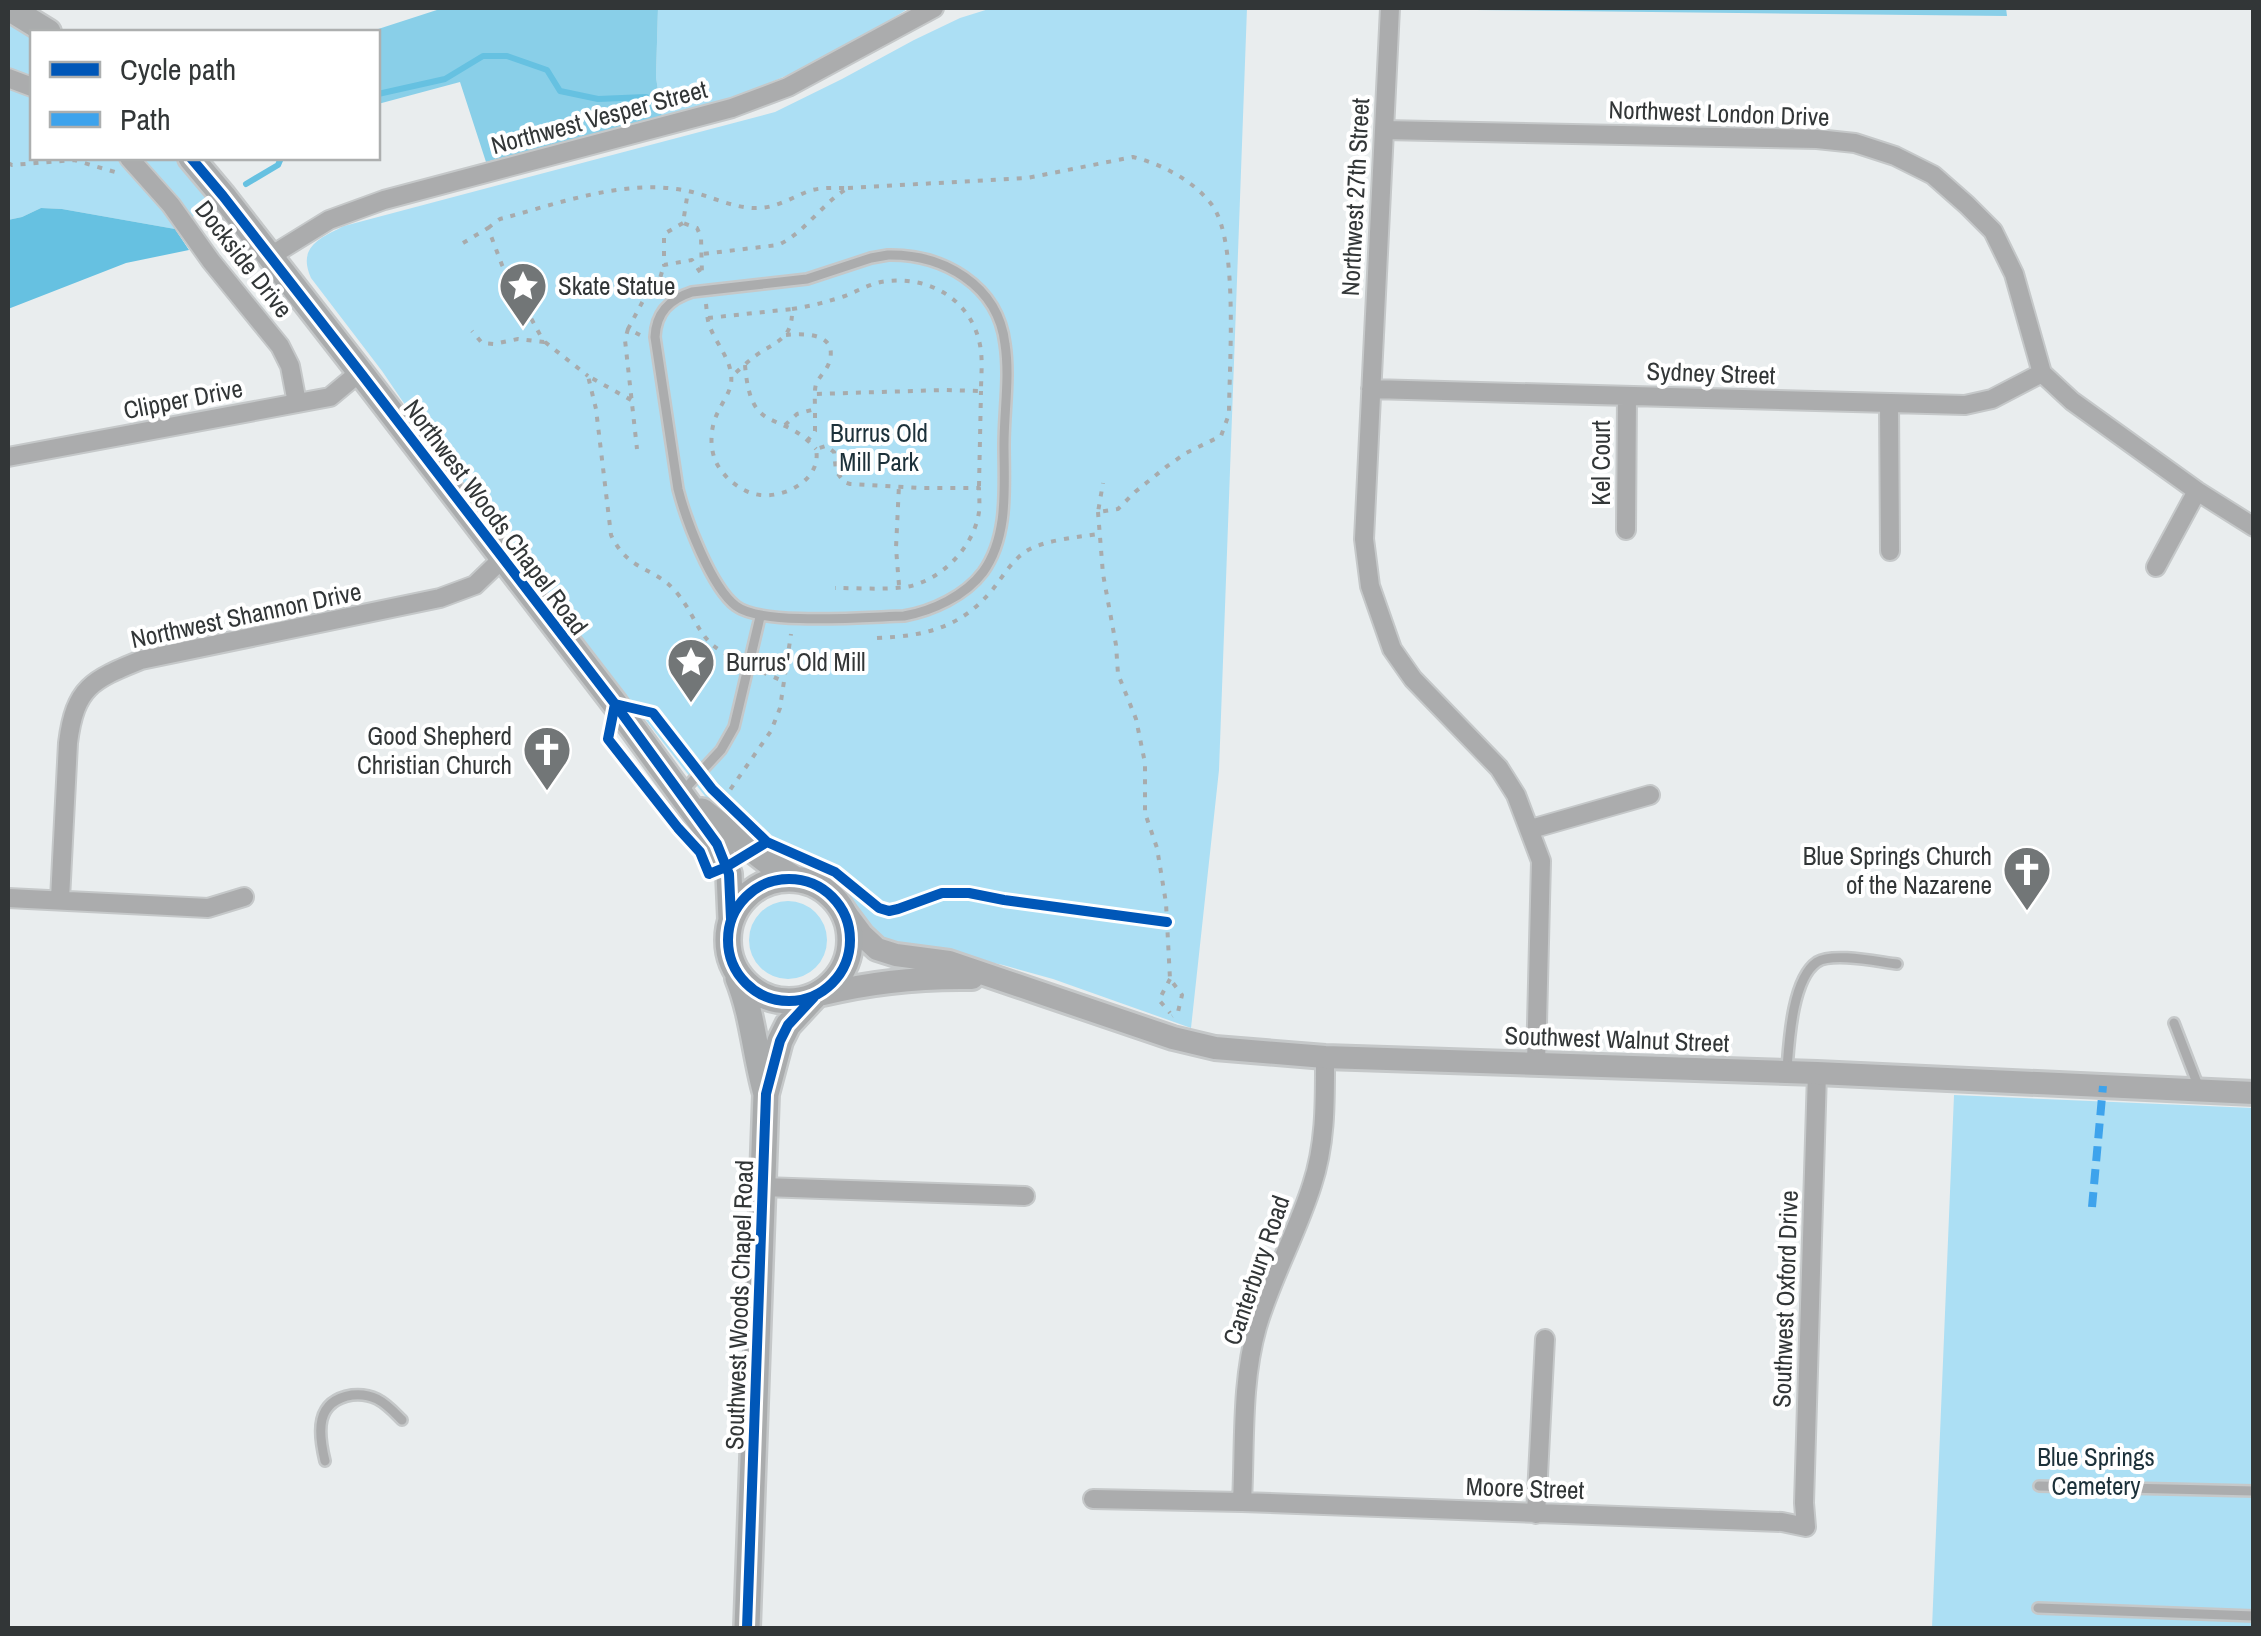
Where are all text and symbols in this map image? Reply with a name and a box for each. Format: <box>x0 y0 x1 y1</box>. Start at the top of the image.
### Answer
legend <box>30 30 380 160</box>
text: Cycle path <box>120 49 236 89</box>
street label: Northwest Vesper Street <box>487 72 711 162</box>
street label: Northwest London Drive <box>1608 92 1830 134</box>
street label: Northwest 27th Street <box>1333 97 1377 297</box>
text: Path <box>120 99 171 139</box>
street label: Dockside Drive <box>187 193 301 325</box>
place icon: Skate Statue <box>497 260 549 328</box>
place label: Skate Statue <box>558 269 675 303</box>
street label: Sydney Street <box>1646 354 1776 392</box>
street label: Clipper Drive <box>120 371 246 427</box>
street label: Northwest Woods Chapel Road <box>396 392 596 642</box>
park label: Burrus Old Mill Park <box>830 416 928 479</box>
street label: Kel Court <box>1584 420 1618 506</box>
street label: Northwest Shannon Drive <box>128 574 364 656</box>
place icon: Burrus' Old Mill <box>665 636 717 704</box>
place label: Burrus' Old Mill <box>726 645 865 679</box>
place label: Good Shepherd Christian Church <box>357 719 512 782</box>
church icon: Good Shepherd Christian Church <box>521 724 573 792</box>
place label: Blue Springs Church of the Nazarene <box>1803 839 1992 902</box>
church icon: Blue Springs Church of the Nazarene <box>2001 844 2053 912</box>
street label: Southwest Walnut Street <box>1504 1018 1730 1060</box>
street label: Southwest Woods Chapel Road <box>717 1159 761 1451</box>
street label: Southwest Oxford Drive <box>1764 1190 1806 1408</box>
street label: Canterbury Road <box>1215 1191 1297 1349</box>
park label: Blue Springs Cemetery <box>2037 1440 2155 1503</box>
street label: Moore Street <box>1465 1469 1585 1507</box>

